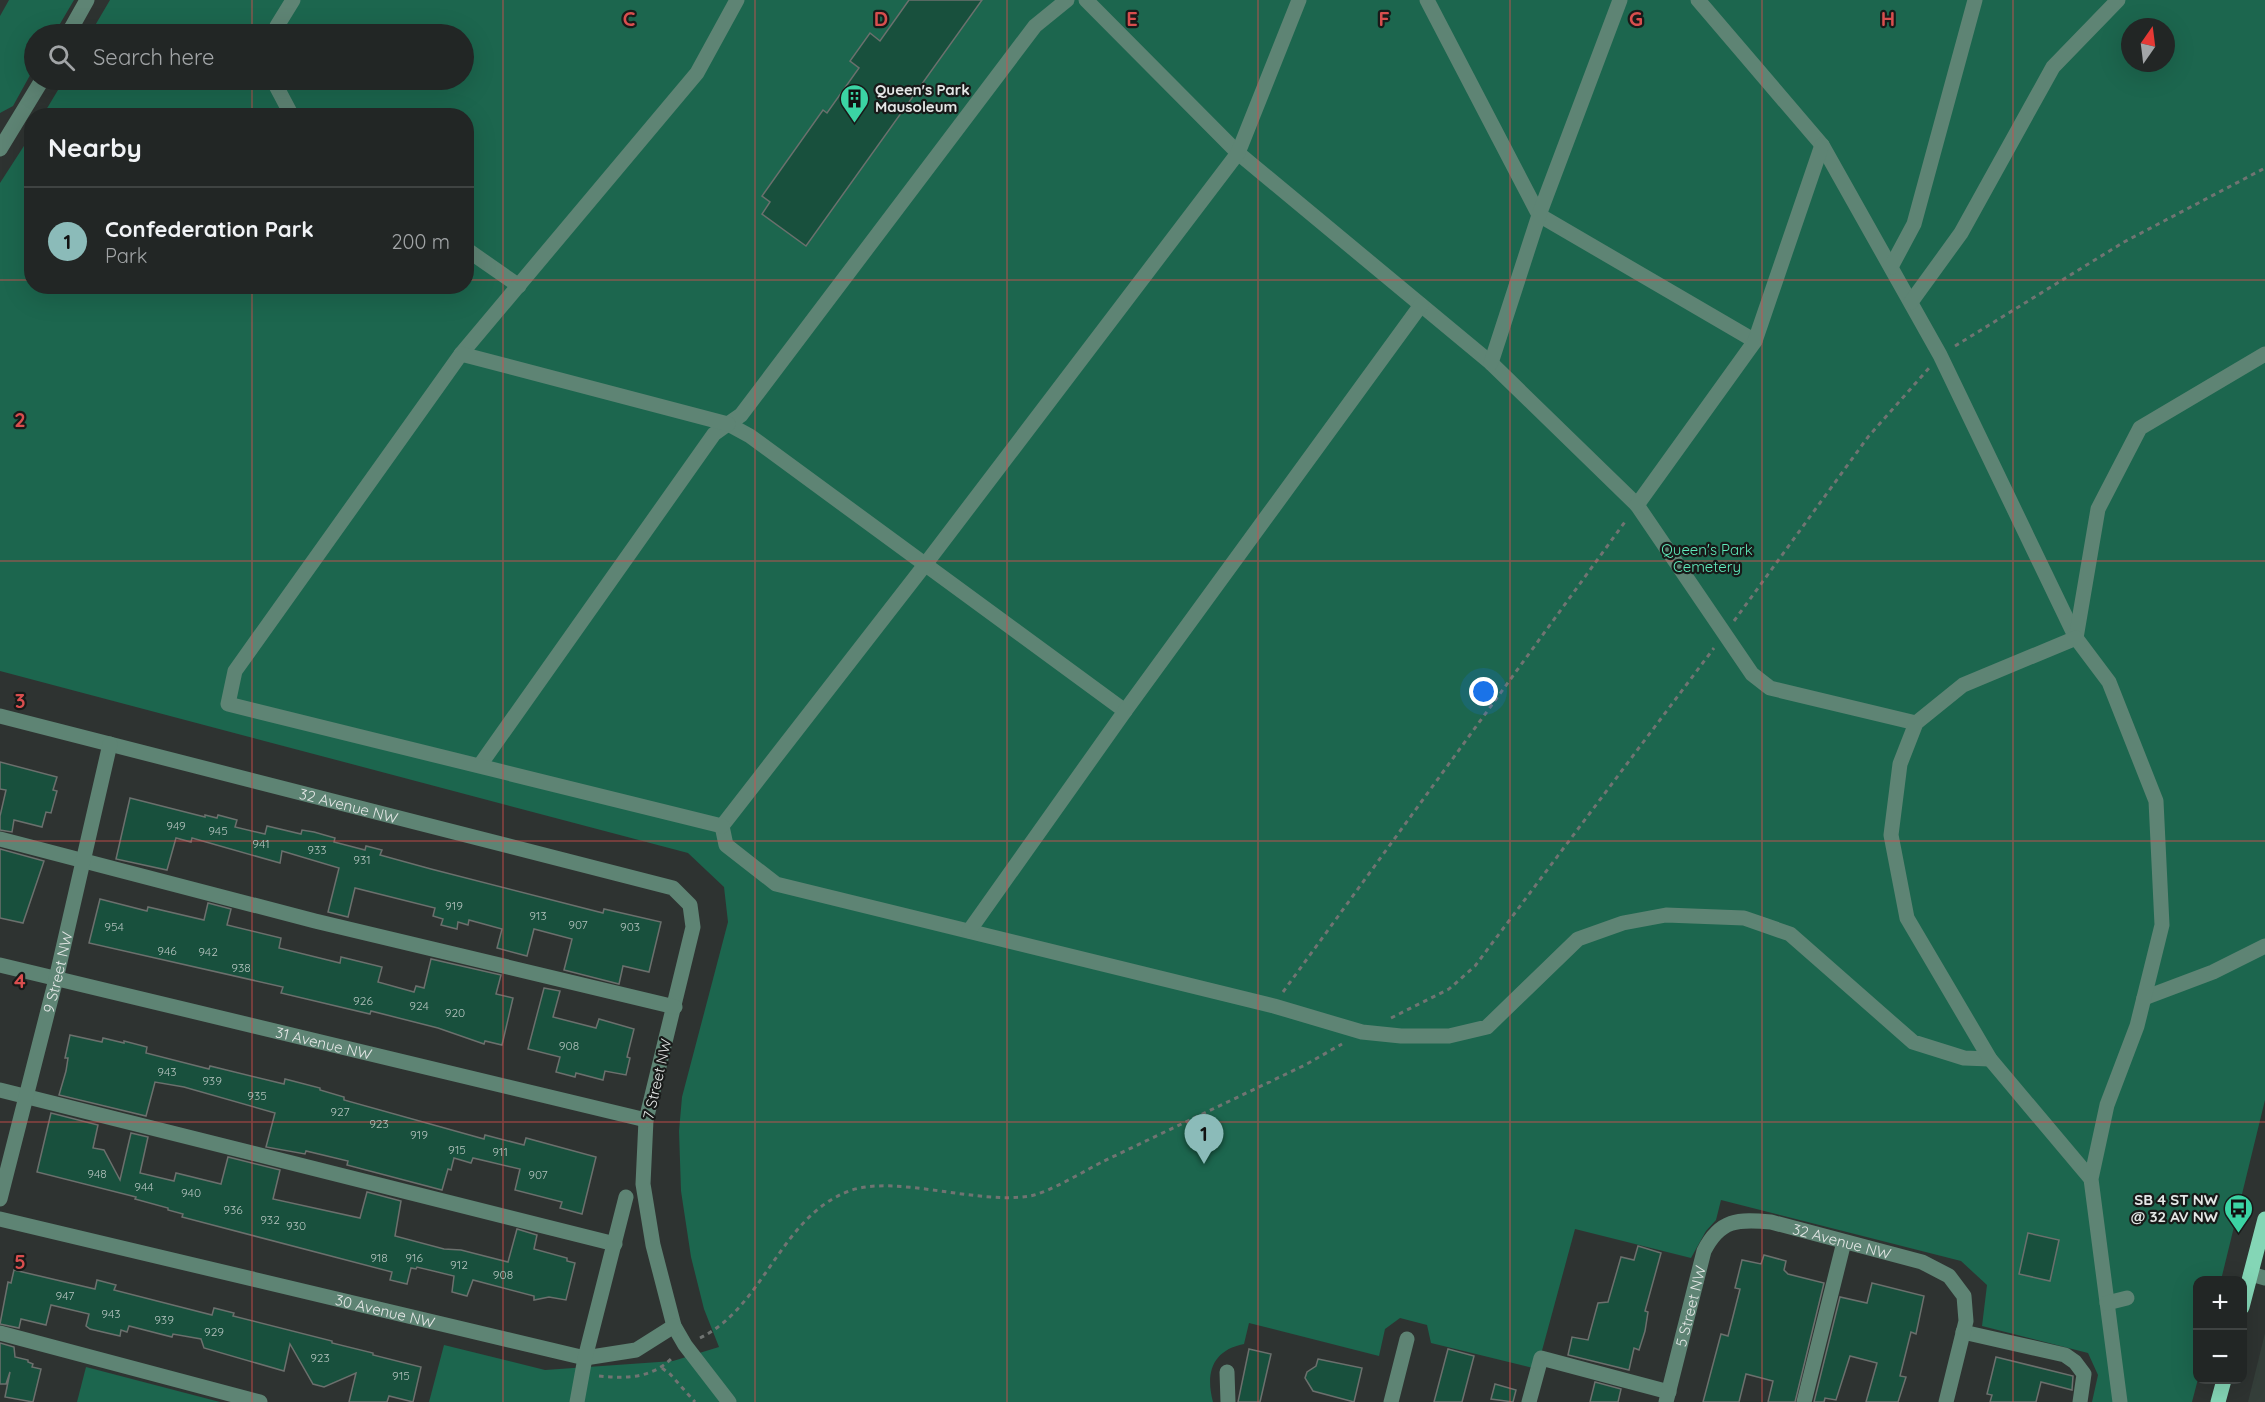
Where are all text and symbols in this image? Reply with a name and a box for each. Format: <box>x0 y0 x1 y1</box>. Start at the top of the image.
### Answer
text: C <box>623 6 636 31</box>
text: D <box>874 6 888 31</box>
text: E <box>1126 6 1138 31</box>
text: F <box>1378 6 1390 31</box>
text: G <box>1629 6 1643 31</box>
text: H <box>1881 6 1895 31</box>
north arrow <box>2121 18 2175 72</box>
search box <box>24 24 474 90</box>
icon: search <box>45 41 78 74</box>
text: Search here <box>93 43 214 71</box>
place label: Queen's Park Mausoleum <box>875 80 970 116</box>
building icon: Queen's Park Mausoleum <box>838 82 870 124</box>
text: Nearby <box>48 131 142 164</box>
text: Confederation Park <box>105 215 314 243</box>
text: 1 <box>64 229 71 254</box>
text: 200 m <box>391 229 450 254</box>
text: Park <box>105 243 147 268</box>
text: 2 <box>14 407 26 432</box>
park label: Queen's Park Cemetery <box>1661 540 1753 576</box>
your location <box>1469 677 1498 706</box>
text: 3 <box>15 688 25 713</box>
street label: 32 Avenue NW <box>297 783 401 827</box>
house number: 949 <box>166 818 186 833</box>
house number: 945 <box>208 823 228 838</box>
house number: 941 <box>252 836 270 851</box>
house number: 933 <box>307 842 327 857</box>
house number: 931 <box>353 852 371 867</box>
house number: 919 <box>445 898 463 913</box>
house number: 913 <box>529 908 547 923</box>
house number: 907 <box>568 917 588 932</box>
house number: 954 <box>104 919 124 934</box>
house number: 903 <box>620 919 640 934</box>
street label: 9 Street NW <box>38 929 76 1015</box>
house number: 946 <box>157 943 177 958</box>
house number: 942 <box>198 944 218 959</box>
house number: 938 <box>231 960 251 975</box>
text: 4 <box>14 968 26 993</box>
house number: 926 <box>353 993 373 1008</box>
house number: 924 <box>409 998 429 1013</box>
house number: 920 <box>445 1005 465 1020</box>
street label: 31 Avenue NW <box>274 1022 374 1064</box>
street label: 7 Street NW <box>638 1036 676 1121</box>
house number: 908 <box>559 1038 579 1053</box>
house number: 943 <box>157 1064 177 1079</box>
house number: 939 <box>202 1073 222 1088</box>
house number: 935 <box>247 1088 267 1103</box>
house number: 927 <box>330 1104 350 1119</box>
pin: 1 <box>1184 1114 1224 1164</box>
house number: 923 <box>369 1116 389 1131</box>
house number: 919 <box>410 1127 428 1142</box>
house number: 915 <box>448 1142 466 1157</box>
house number: 911 <box>492 1144 508 1159</box>
house number: 948 <box>87 1166 107 1181</box>
house number: 907 <box>528 1167 548 1182</box>
house number: 944 <box>134 1179 154 1194</box>
house number: 940 <box>181 1185 201 1200</box>
place label: SB 4 ST NW @ 32 AV NW <box>2131 1190 2218 1226</box>
bus stop icon: SB 4 ST NW @ 32 AV NW <box>2223 1192 2255 1234</box>
house number: 936 <box>223 1202 243 1217</box>
house number: 932 <box>260 1212 280 1227</box>
house number: 930 <box>286 1218 306 1233</box>
street label: 32 Avenue NW <box>1791 1219 1894 1263</box>
text: 5 <box>14 1249 26 1274</box>
house number: 918 <box>370 1250 388 1265</box>
house number: 916 <box>405 1250 423 1265</box>
house number: 912 <box>450 1257 468 1272</box>
street label: 5 Street NW <box>1671 1263 1710 1348</box>
house number: 908 <box>493 1267 513 1282</box>
map controls <box>2193 1276 2247 1384</box>
button: + <box>2193 1276 2247 1330</box>
house number: 947 <box>56 1288 74 1303</box>
street label: 30 Avenue NW <box>334 1290 437 1332</box>
house number: 943 <box>101 1306 121 1321</box>
house number: 939 <box>154 1312 174 1327</box>
house number: 929 <box>204 1324 224 1339</box>
button: − <box>2193 1330 2247 1384</box>
house number: 923 <box>310 1350 330 1365</box>
house number: 915 <box>392 1368 410 1383</box>

